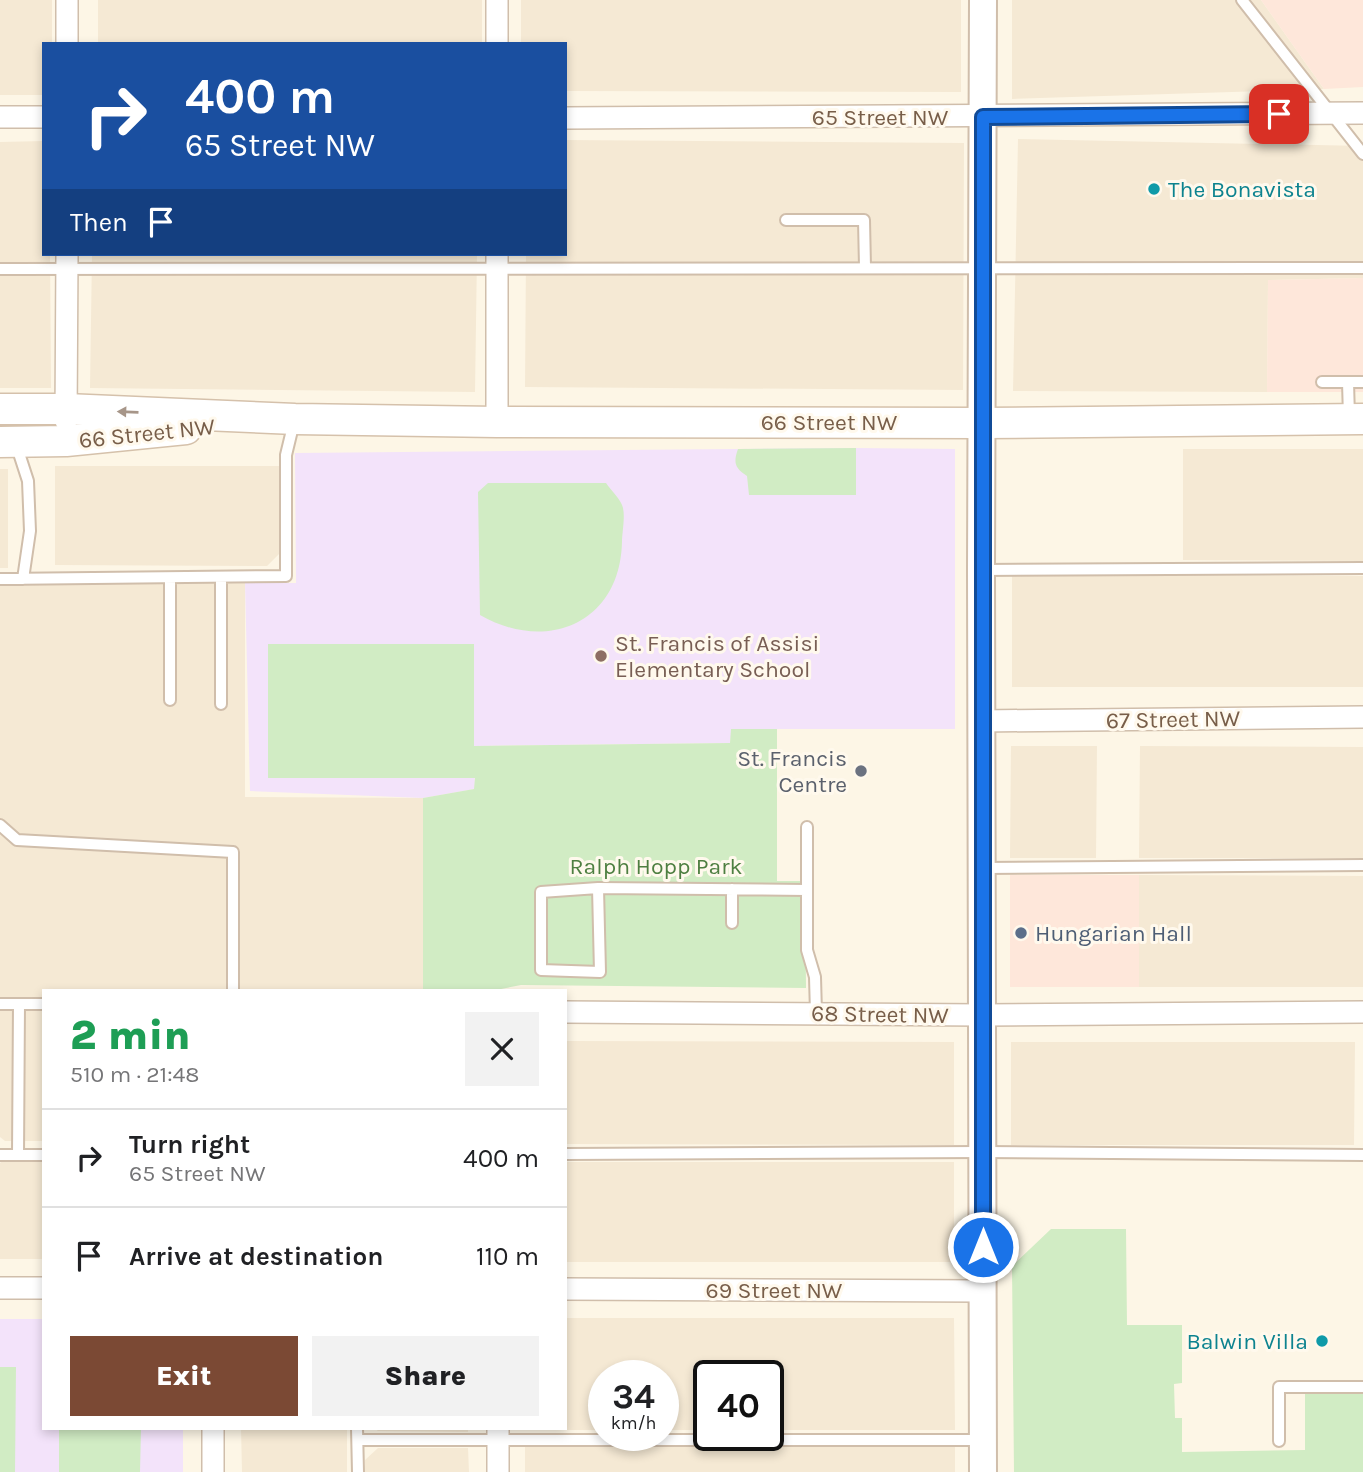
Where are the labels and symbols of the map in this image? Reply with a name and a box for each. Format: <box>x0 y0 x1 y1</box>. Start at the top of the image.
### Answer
pin <box>1249 84 1309 144</box>
street label: 65 Street NW <box>812 104 949 131</box>
place label: The Bonavista <box>1168 176 1316 203</box>
marker: The Bonavista <box>1146 181 1162 197</box>
one-way arrow <box>117 406 139 417</box>
street label: 66 Street NW <box>761 409 898 436</box>
street label: 66 Street NW <box>78 413 217 454</box>
place label: St. Francis of Assisi Elementary School <box>615 630 819 683</box>
marker: St. Francis of Assisi Elementary School <box>593 648 609 664</box>
street label: 67 Street NW <box>1106 705 1241 734</box>
place label: St. Francis Centre <box>737 745 847 798</box>
marker: St. Francis Centre <box>853 763 869 779</box>
park label: Ralph Hopp Park <box>570 853 743 880</box>
place label: Hungarian Hall <box>1035 920 1192 947</box>
marker: Hungarian Hall <box>1013 925 1029 941</box>
street label: 68 Street NW <box>811 1000 949 1029</box>
position arrow <box>946 1210 1020 1284</box>
street label: 69 Street NW <box>706 1277 843 1304</box>
place label: Balwin Villa <box>1186 1328 1308 1355</box>
marker: Balwin Villa <box>1314 1333 1330 1349</box>
speed limit sign: 40 <box>693 1360 784 1451</box>

